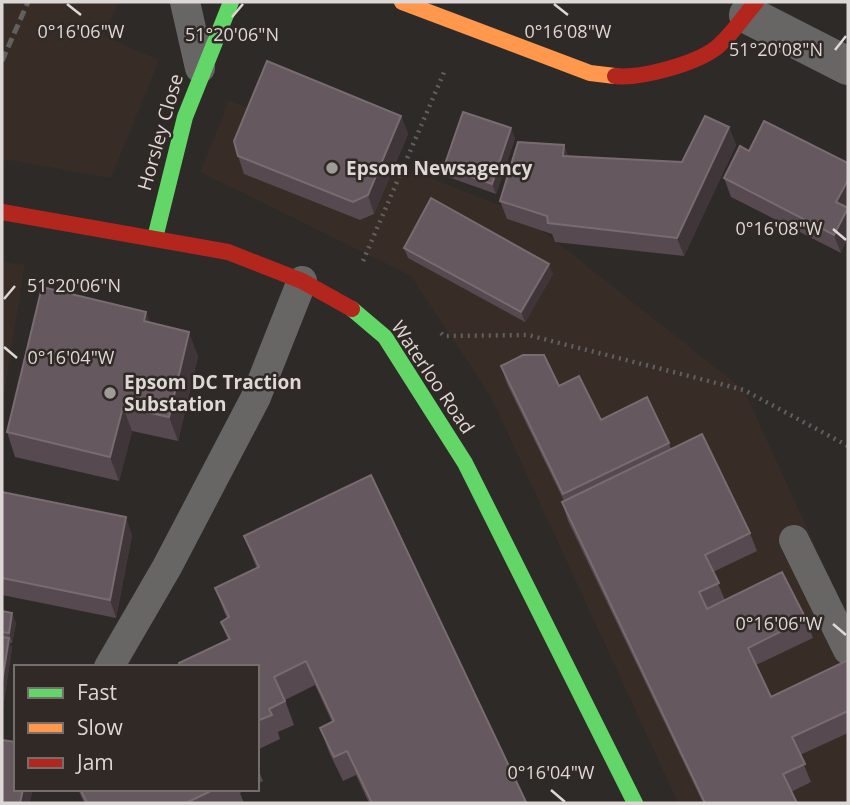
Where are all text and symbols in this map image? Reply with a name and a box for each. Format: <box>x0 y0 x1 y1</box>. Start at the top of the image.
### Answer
text: 0°16'06"W <box>38 19 125 43</box>
text: 0°16'08"W <box>525 19 612 43</box>
text: 51°20'06"N <box>185 22 279 46</box>
text: 51°20'08"N <box>729 37 823 61</box>
street label: Horsley Close <box>131 71 189 193</box>
place label: Epsom Newsagency <box>346 155 533 181</box>
marker: Epsom Newsagency <box>324 160 340 176</box>
text: 0°16'08"W <box>736 216 823 240</box>
text: 51°20'06"N <box>27 273 121 297</box>
street label: Waterloo Road <box>386 315 480 439</box>
text: 0°16'04"W <box>28 345 115 369</box>
place label: Epsom DC Traction Substation <box>124 369 302 417</box>
marker: Epsom DC Traction Substation <box>102 385 118 401</box>
text: 0°16'06"W <box>736 611 823 635</box>
legend <box>14 665 259 791</box>
text: Fast <box>77 678 117 706</box>
text: Slow <box>77 713 123 741</box>
text: Jam <box>75 748 114 776</box>
text: 0°16'04"W <box>508 760 595 784</box>

